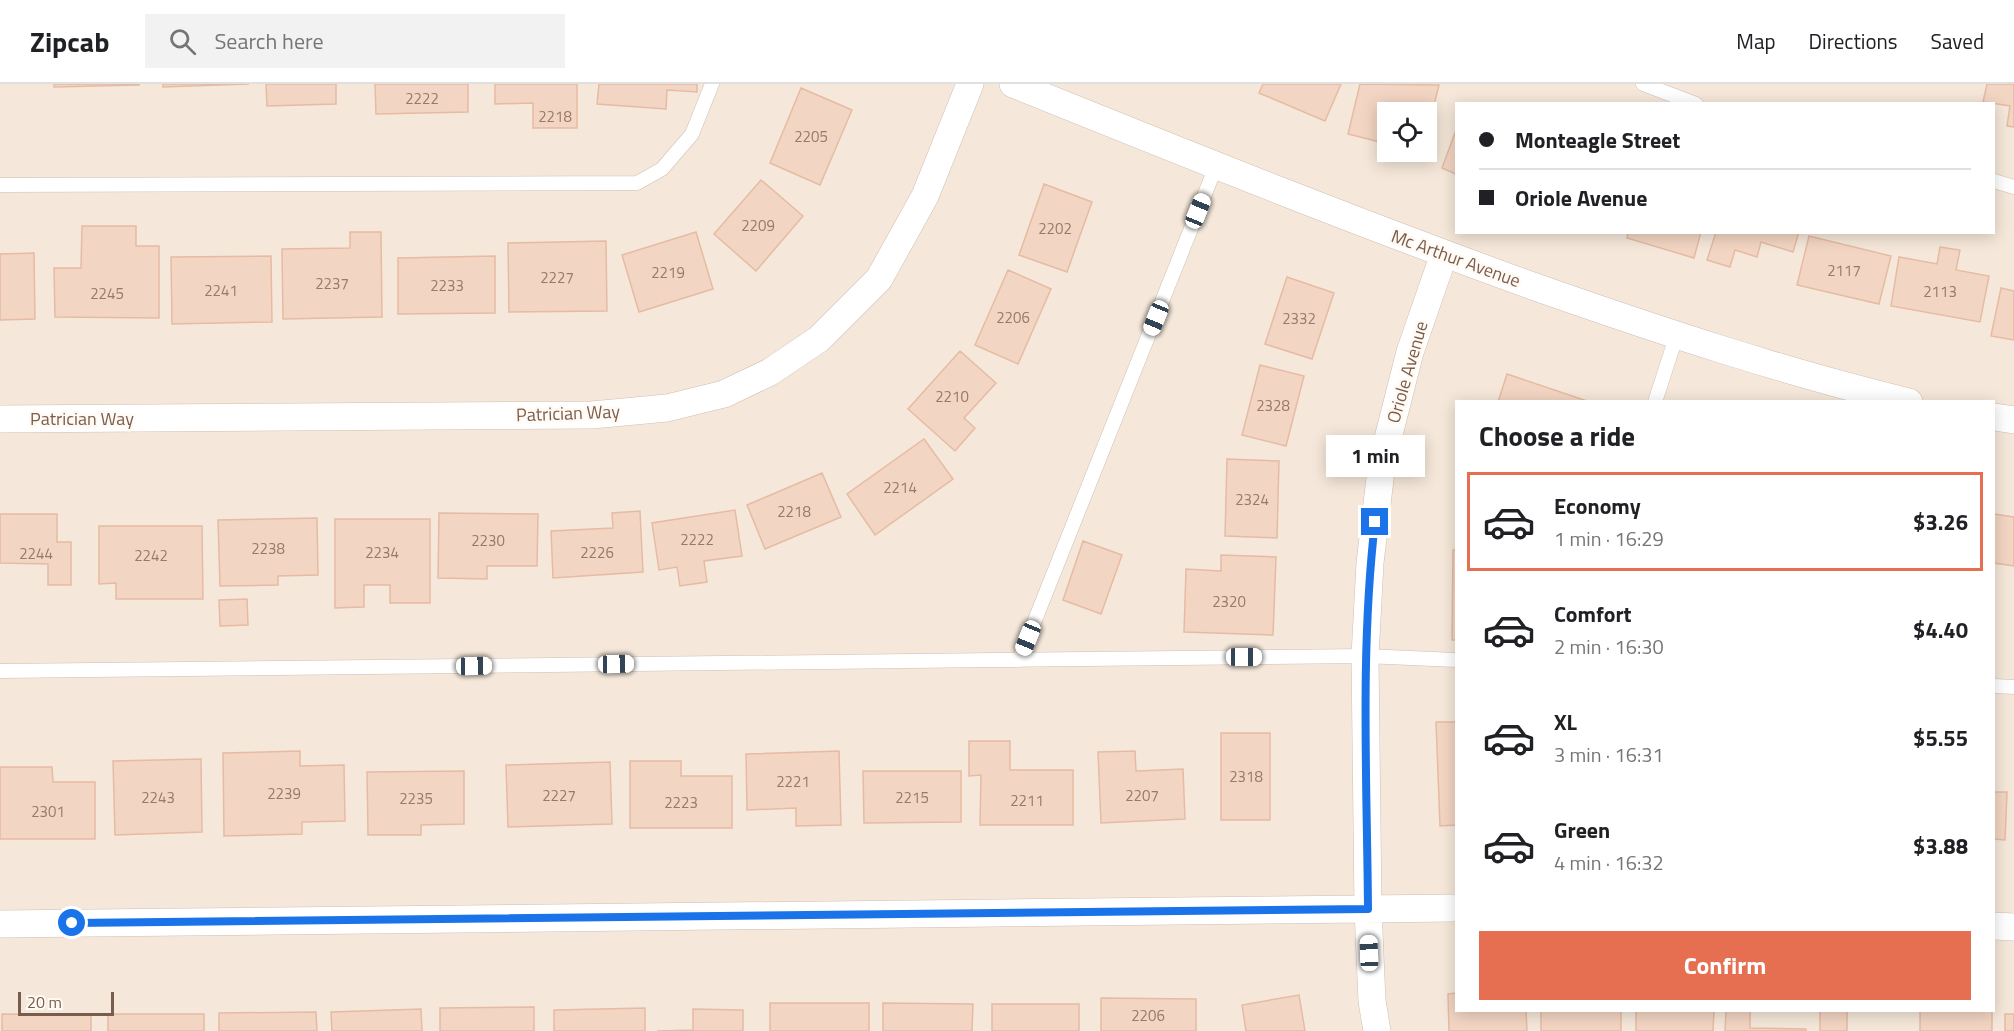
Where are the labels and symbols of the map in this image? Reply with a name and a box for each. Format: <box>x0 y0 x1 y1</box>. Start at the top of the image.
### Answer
house number: 2222 <box>405 87 439 110</box>
house number: 2218 <box>538 105 572 128</box>
house number: 2205 <box>794 125 828 148</box>
car <box>1183 191 1213 231</box>
house number: 2209 <box>741 214 775 237</box>
house number: 2202 <box>1038 217 1072 240</box>
street label: Mc Arthur Avenue <box>1388 222 1524 294</box>
house number: 2117 <box>1827 259 1861 282</box>
house number: 2219 <box>651 261 685 284</box>
house number: 2227 <box>540 266 574 289</box>
house number: 2237 <box>315 272 349 295</box>
house number: 2233 <box>430 274 464 297</box>
house number: 2241 <box>204 279 238 302</box>
house number: 2113 <box>1923 280 1957 303</box>
house number: 2245 <box>90 282 124 305</box>
car <box>1141 298 1171 338</box>
house number: 2206 <box>996 306 1030 329</box>
house number: 2332 <box>1282 307 1316 330</box>
street label: Oriole Avenue <box>1380 318 1434 426</box>
house number: 2210 <box>935 385 969 408</box>
house number: 2328 <box>1256 394 1290 417</box>
street label: Patrician Way <box>516 398 621 428</box>
street label: Patrician Way <box>30 405 134 432</box>
callout: 1 min <box>1326 435 1424 477</box>
house number: 2214 <box>883 476 917 499</box>
house number: 2324 <box>1235 488 1269 511</box>
house number: 2218 <box>777 500 811 523</box>
route end <box>1361 508 1388 535</box>
house number: 2222 <box>680 528 714 551</box>
house number: 2230 <box>471 529 505 552</box>
house number: 2238 <box>251 537 285 560</box>
house number: 2234 <box>365 541 399 564</box>
house number: 2226 <box>580 541 614 564</box>
house number: 2244 <box>19 542 53 565</box>
house number: 2242 <box>134 544 168 567</box>
house number: 2320 <box>1212 590 1246 613</box>
car <box>1013 618 1043 658</box>
car <box>1226 648 1262 666</box>
car <box>598 655 634 673</box>
car <box>456 657 492 675</box>
house number: 2318 <box>1229 765 1263 788</box>
house number: 2221 <box>776 770 810 793</box>
house number: 2239 <box>267 782 301 805</box>
house number: 2227 <box>542 784 576 807</box>
house number: 2207 <box>1125 784 1159 807</box>
house number: 2243 <box>141 786 175 809</box>
house number: 2215 <box>895 786 929 809</box>
house number: 2235 <box>399 787 433 810</box>
house number: 2211 <box>1010 789 1044 812</box>
house number: 2223 <box>664 791 698 814</box>
house number: 2301 <box>31 800 65 823</box>
route start <box>58 909 85 936</box>
car <box>1359 935 1379 971</box>
scale bar <box>18 989 114 1016</box>
house number: 2206 <box>1131 1004 1165 1027</box>

